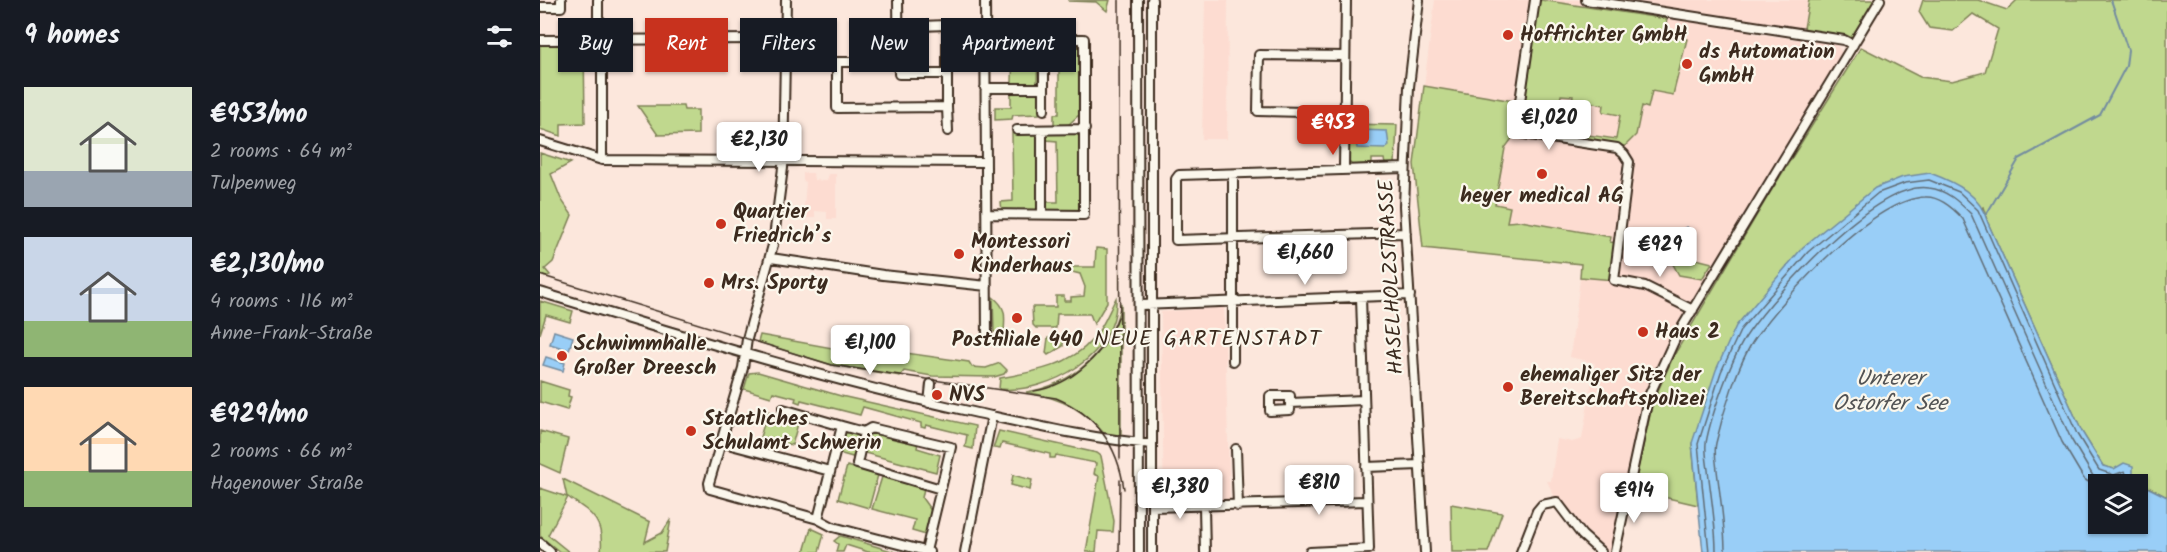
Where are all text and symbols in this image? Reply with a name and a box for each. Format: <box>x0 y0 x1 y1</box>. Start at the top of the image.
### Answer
text: 9 homes <box>24 15 120 57</box>
chip: Buy <box>558 18 633 72</box>
chip: Rent <box>645 18 728 72</box>
chip: Filters <box>740 18 837 72</box>
chip: New <box>849 18 929 72</box>
chip: Apartment <box>941 18 1076 72</box>
place label: Hoffrichter GmbH <box>1520 19 1688 52</box>
icon: filters <box>483 20 516 53</box>
marker: Hoffrichter GmbH <box>1501 28 1515 42</box>
place label: ds Automation GmbH <box>1699 36 1835 93</box>
marker: ds Automation GmbH <box>1680 57 1694 71</box>
text: €953/mo <box>210 94 308 136</box>
pin: €1,020 <box>1500 100 1598 151</box>
text: €1,020 <box>1521 103 1577 135</box>
pin: €953 <box>1297 105 1369 156</box>
text: €953 <box>1311 108 1355 140</box>
icon: home <box>72 111 144 183</box>
pin: €2,130 <box>710 122 808 173</box>
text: €2,130 <box>731 125 787 157</box>
text: 2 rooms · 64 m² <box>210 136 352 168</box>
marker: heyer medical AG <box>1535 167 1549 181</box>
text: Tulpenweg <box>210 168 296 200</box>
street label: HASELHOLZSTRASSE <box>1370 178 1414 375</box>
place label: heyer medical AG <box>1460 180 1624 213</box>
place label: Quartier Friedrich’s <box>733 196 832 253</box>
marker: Quartier Friedrich’s <box>714 217 728 231</box>
place label: Montessori Kinderhaus <box>971 226 1073 283</box>
pin: €929 <box>1624 227 1696 278</box>
text: €929 <box>1638 230 1682 262</box>
pin: €1,660 <box>1256 235 1354 286</box>
text: €1,660 <box>1277 238 1333 270</box>
text: €2,130/mo <box>210 244 324 286</box>
marker: Montessori Kinderhaus <box>952 247 966 261</box>
icon: home <box>72 261 144 333</box>
place label: Mrs. Sporty <box>721 267 828 300</box>
marker: Mrs. Sporty <box>702 276 716 290</box>
text: 4 rooms · 116 m² <box>210 286 353 318</box>
marker: Postfiliale 440 <box>1010 311 1024 325</box>
place label: Haus 2 <box>1655 316 1720 349</box>
text: Anne-Frank-Straße <box>210 318 372 350</box>
district label: NEUE GARTENSTADT <box>1094 322 1323 357</box>
place label: Postfiliale 440 <box>952 324 1083 357</box>
pin: €1,100 <box>821 325 919 376</box>
marker: Haus 2 <box>1636 325 1650 339</box>
place label: Schwimmhalle Großer Dreesch <box>574 328 716 385</box>
text: €1,100 <box>845 328 895 360</box>
marker: Schwimmhalle Großer Dreesch <box>555 349 569 363</box>
place label: ehemaliger Sitz der Bereitschaftspolizei <box>1520 359 1705 416</box>
water label: Unterer Ostorfer See <box>1833 362 1949 422</box>
place label: NVS <box>949 379 985 412</box>
marker: ehemaliger Sitz der Bereitschaftspolizei <box>1501 380 1515 394</box>
marker: NVS <box>930 388 944 402</box>
text: €929/mo <box>210 394 308 436</box>
place label: Staatliches Schulamt Schwerin <box>703 403 881 460</box>
icon: home <box>72 411 144 483</box>
marker: Staatliches Schulamt Schwerin <box>684 424 698 438</box>
text: 2 rooms · 66 m² <box>210 436 352 468</box>
pin: €810 <box>1283 465 1355 516</box>
text: Hagenower Straße <box>210 468 363 500</box>
text: €810 <box>1299 468 1339 500</box>
pin: €1,380 <box>1131 469 1229 520</box>
text: €1,380 <box>1152 472 1208 504</box>
pin: €914 <box>1598 473 1670 524</box>
map controls <box>2088 474 2148 534</box>
button: layers <box>2088 474 2148 534</box>
text: €914 <box>1614 476 1654 508</box>

